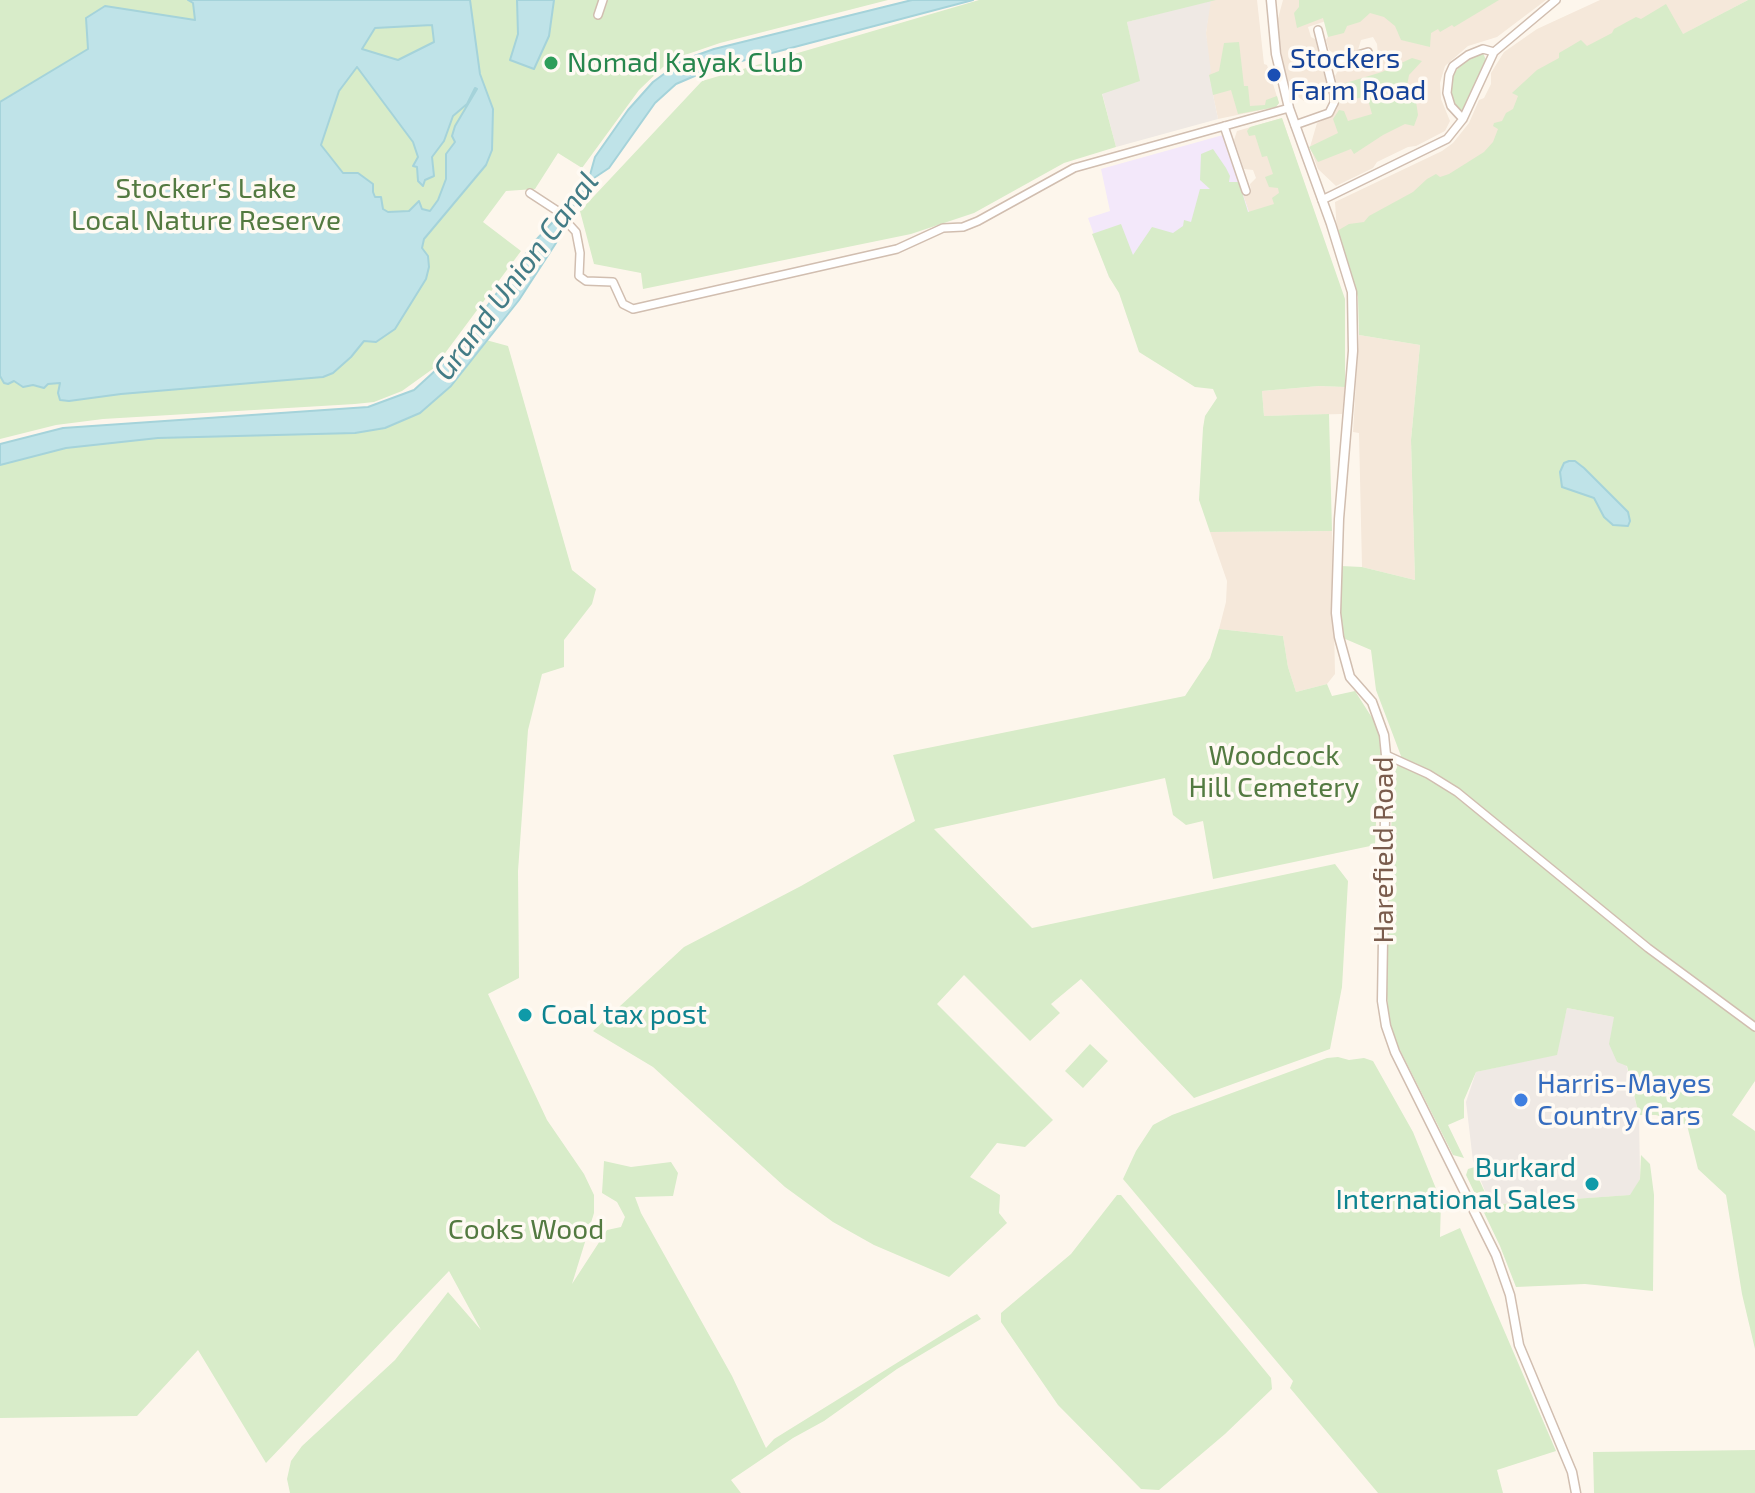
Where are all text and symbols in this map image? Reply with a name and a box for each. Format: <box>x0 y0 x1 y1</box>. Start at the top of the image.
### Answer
place label: Stockers Farm Road <box>1290 42 1426 108</box>
place label: Nomad Kayak Club <box>567 46 803 80</box>
marker: Nomad Kayak Club <box>542 54 560 72</box>
marker: Stockers Farm Road <box>1265 66 1283 84</box>
water label: Grand Union Canal <box>426 165 606 387</box>
park label: Stocker's Lake Local Nature Reserve <box>71 172 341 238</box>
park label: Woodcock Hill Cemetery <box>1189 739 1359 805</box>
street label: Harefield Road <box>1367 756 1401 944</box>
place label: Coal tax post <box>541 998 707 1032</box>
marker: Coal tax post <box>516 1006 534 1024</box>
place label: Harris-Mayes Country Cars <box>1537 1067 1711 1133</box>
marker: Harris-Mayes Country Cars <box>1512 1091 1530 1109</box>
place label: Burkard International Sales <box>1335 1151 1576 1217</box>
marker: Burkard International Sales <box>1583 1175 1601 1193</box>
park label: Cooks Wood <box>448 1213 604 1247</box>

